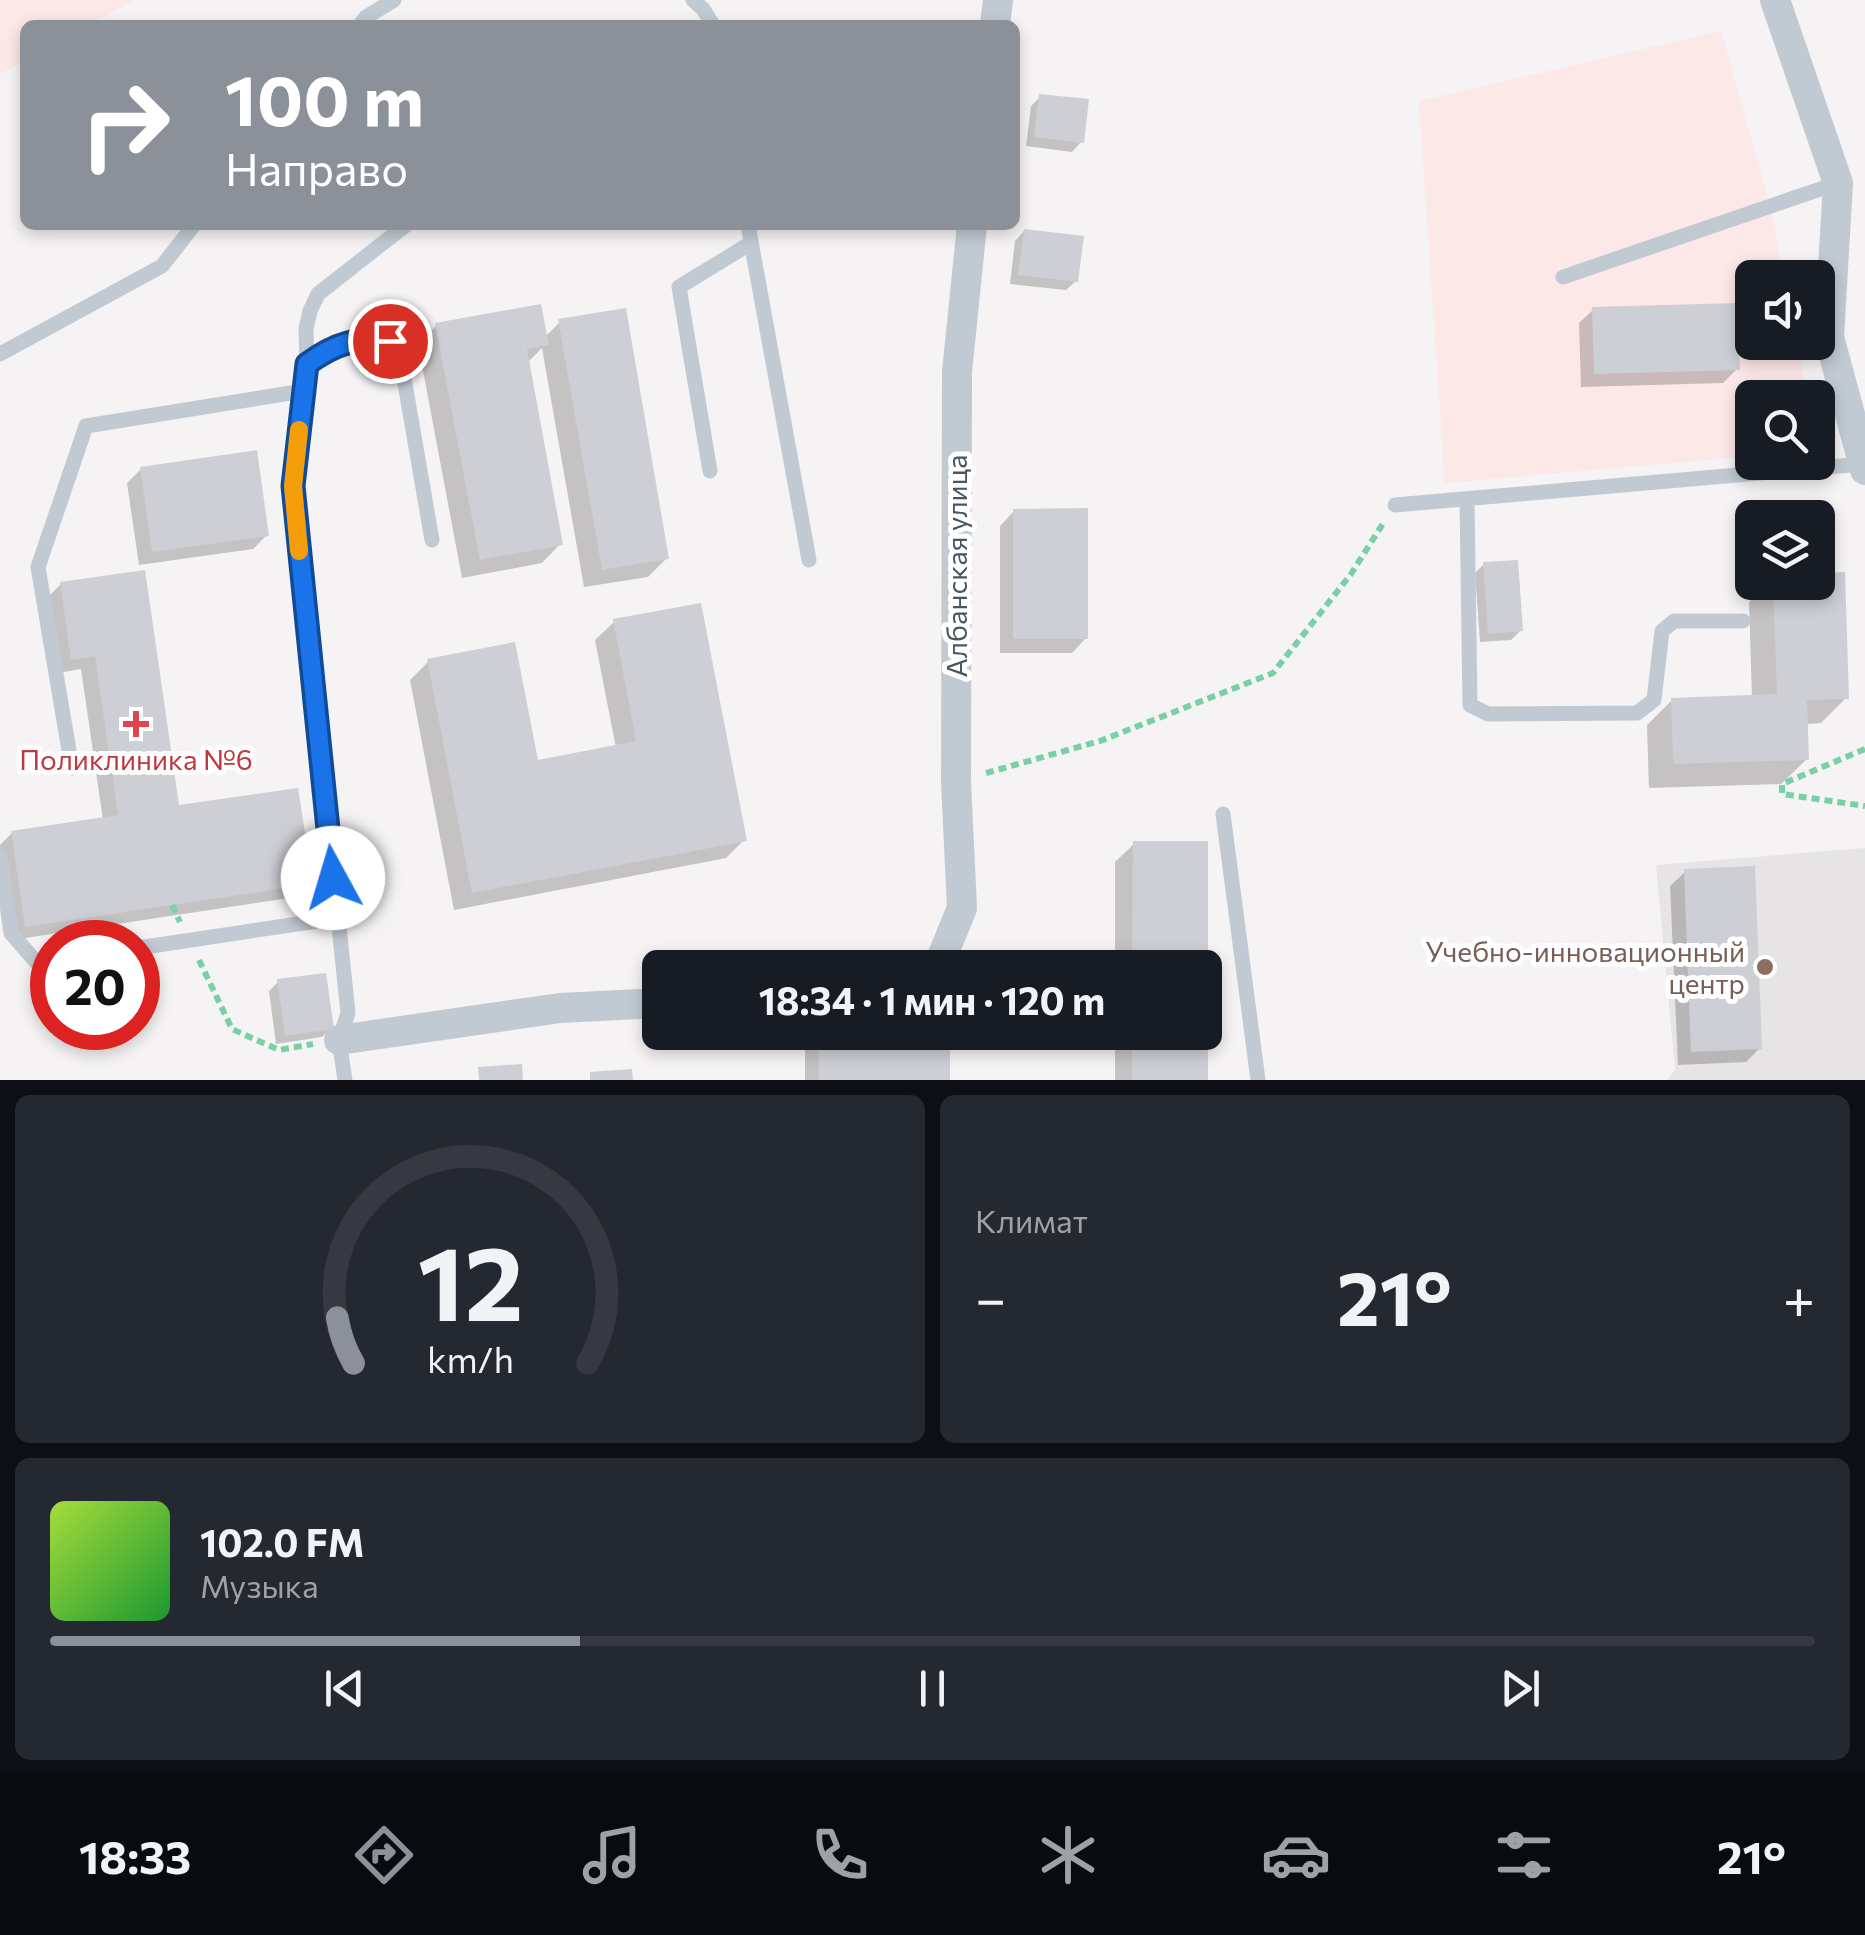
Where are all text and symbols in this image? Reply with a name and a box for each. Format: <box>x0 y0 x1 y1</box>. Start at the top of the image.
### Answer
text: 100 m <box>225 55 424 140</box>
icon: right <box>60 60 190 190</box>
text: Направо <box>225 140 408 195</box>
map controls <box>1735 260 1835 600</box>
button: sound <box>1735 260 1835 360</box>
pin <box>348 299 433 384</box>
icon: arrive <box>363 314 418 369</box>
button: search <box>1735 380 1835 480</box>
street label: Албанская улица <box>939 455 973 677</box>
button: layers <box>1735 500 1835 600</box>
marker: Поликлиника №6 <box>123 711 149 737</box>
place label: Поликлиника №6 <box>19 742 253 776</box>
position arrow <box>281 826 385 930</box>
speed limit sign: 20 <box>30 920 160 1050</box>
place label: Учебно-инновационный центр <box>1425 934 1745 1000</box>
marker: Учебно-инновационный центр <box>1754 956 1776 978</box>
text: 18:34 · 1 мин · 120 m <box>759 976 1105 1023</box>
text: Климат <box>975 1200 1088 1240</box>
text: 12 <box>417 1215 523 1342</box>
text: 21° <box>1337 1250 1452 1341</box>
text: − <box>975 1263 1006 1330</box>
text: + <box>1783 1263 1815 1330</box>
text: km/h <box>427 1337 513 1380</box>
text: 102.0 FM <box>200 1518 364 1565</box>
text: Музыка <box>200 1565 319 1605</box>
icon: previous <box>317 1661 372 1716</box>
icon: pause <box>905 1661 960 1716</box>
icon: next <box>1493 1661 1548 1716</box>
icon: directions <box>349 1820 419 1890</box>
icon: music <box>577 1820 647 1890</box>
icon: phone <box>805 1820 875 1890</box>
icon: climate <box>1033 1820 1103 1890</box>
icon: car <box>1261 1820 1331 1890</box>
icon: filters <box>1489 1820 1559 1890</box>
text: 18:33 <box>79 1828 191 1883</box>
text: 21° <box>1717 1828 1786 1883</box>

